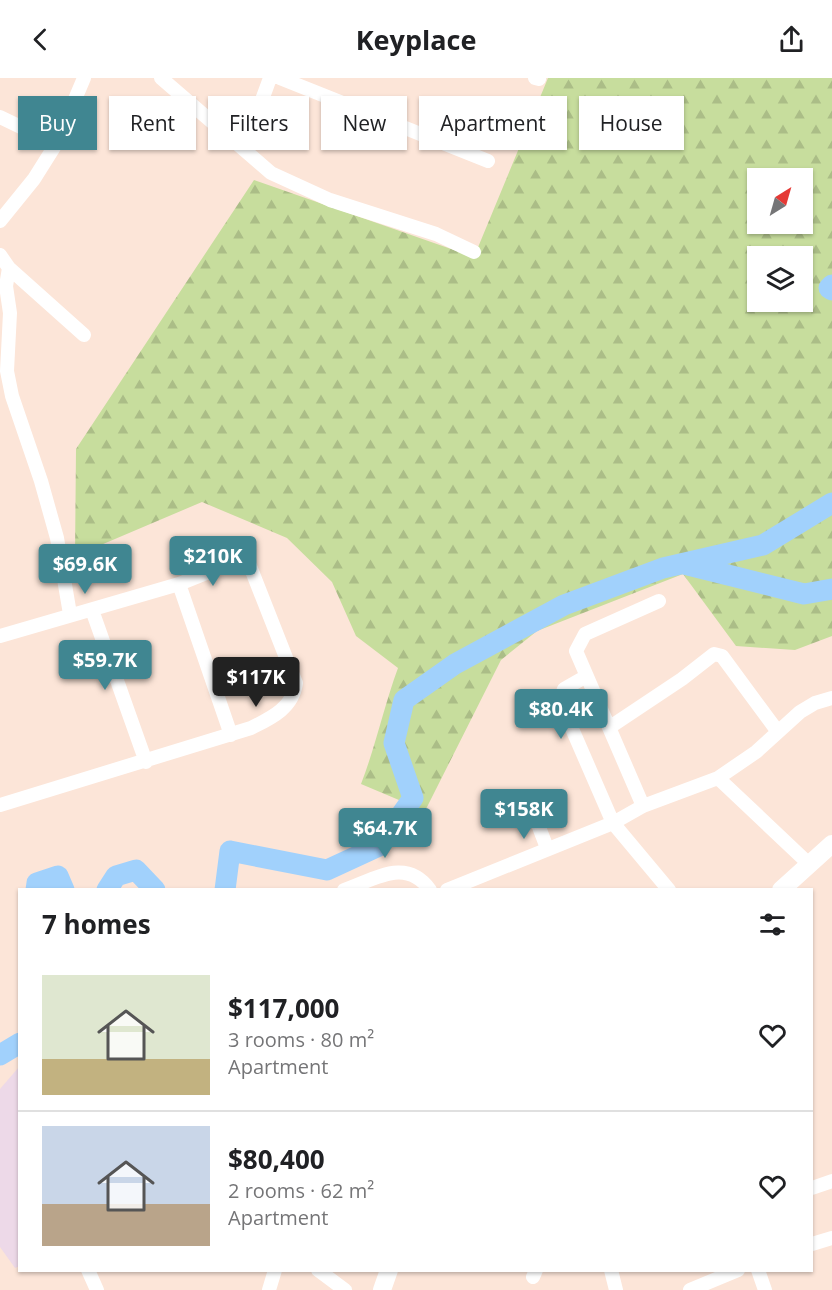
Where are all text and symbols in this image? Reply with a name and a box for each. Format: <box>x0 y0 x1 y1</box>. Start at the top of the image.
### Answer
text: Keyplace <box>356 21 476 58</box>
icon: back <box>24 23 57 56</box>
icon: share <box>775 23 808 56</box>
chip: Buy <box>18 96 97 150</box>
chip: Rent <box>109 96 196 150</box>
chip: Filters <box>208 96 309 150</box>
chip: New <box>321 96 407 150</box>
chip: Apartment <box>419 96 567 150</box>
chip: House <box>579 96 684 150</box>
north arrow <box>747 168 813 234</box>
map controls <box>747 168 813 312</box>
button: layers <box>747 246 813 312</box>
pin: $210K <box>171 536 255 587</box>
text: $210K <box>183 542 243 569</box>
pin: $69.6K <box>36 544 134 595</box>
text: $69.6K <box>53 550 117 577</box>
pin: $59.7K <box>56 640 154 691</box>
text: $59.7K <box>73 646 137 673</box>
pin: $117K <box>214 657 298 708</box>
text: $117K <box>226 663 286 690</box>
pin: $80.4K <box>512 689 610 740</box>
text: $80.4K <box>529 695 593 722</box>
pin: $158K <box>482 789 566 840</box>
text: $158K <box>494 795 554 822</box>
pin: $64.7K <box>336 808 434 859</box>
text: $64.7K <box>353 814 417 841</box>
text: 7 homes <box>42 906 151 942</box>
icon: filters <box>756 908 789 941</box>
text: $117,000 <box>228 990 339 1026</box>
icon: home <box>90 999 162 1071</box>
icon: heart <box>756 1019 789 1052</box>
text: 3 rooms · 80 m² <box>228 1026 374 1053</box>
text: Apartment <box>228 1053 328 1080</box>
text: $80,400 <box>228 1141 325 1177</box>
icon: home <box>90 1150 162 1222</box>
icon: heart <box>756 1170 789 1203</box>
text: 2 rooms · 62 m² <box>228 1177 374 1204</box>
text: Apartment <box>228 1204 328 1231</box>

